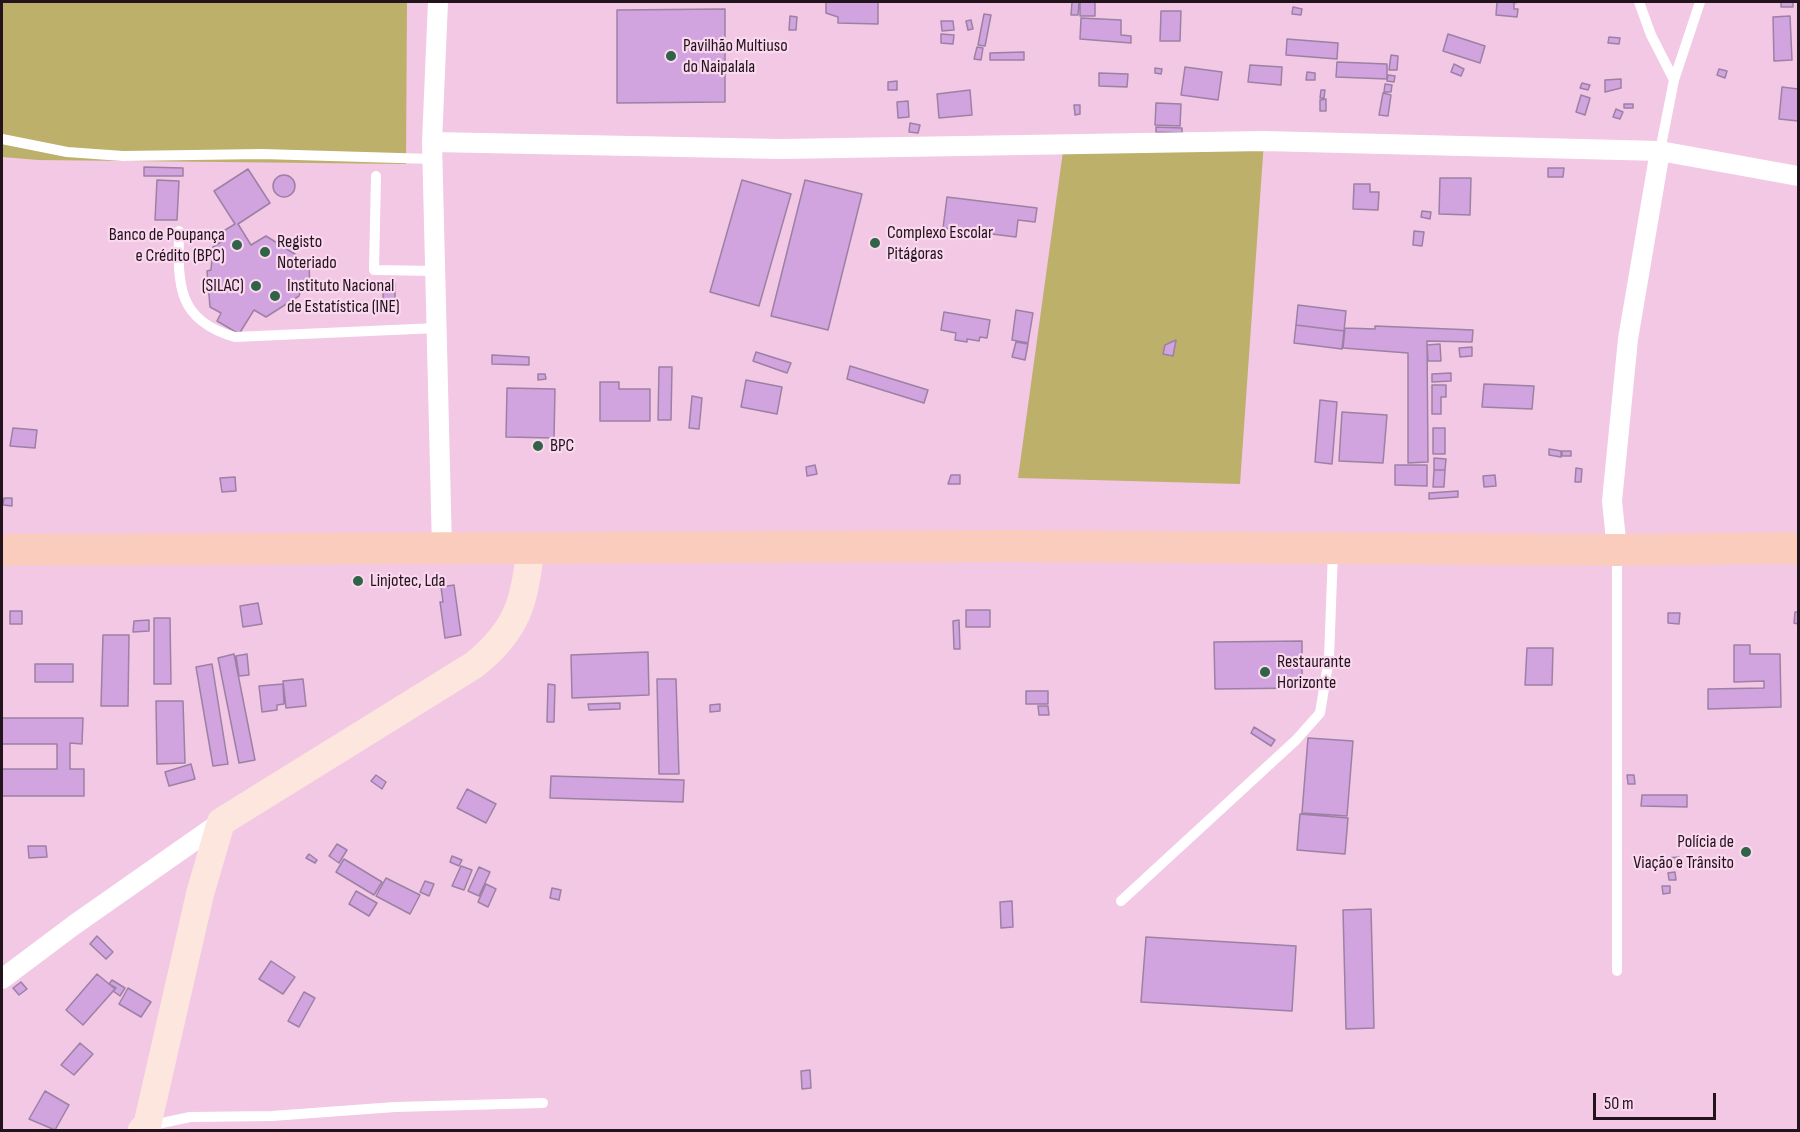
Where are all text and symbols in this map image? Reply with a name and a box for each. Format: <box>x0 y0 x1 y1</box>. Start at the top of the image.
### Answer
place label: Pavilhão Multiuso do Naipalala <box>683 35 788 78</box>
marker: Pavilhão Multiuso do Naipalala <box>664 49 678 63</box>
place label: Complexo Escolar Pitágoras <box>887 222 993 264</box>
place label: Banco de Poupança e Crédito (BPC) <box>109 224 225 266</box>
place label: Registo Noteriado <box>277 231 337 274</box>
marker: Complexo Escolar Pitágoras <box>868 236 882 250</box>
marker: Banco de Poupança e Crédito (BPC) <box>230 238 244 252</box>
marker: Registo Noteriado <box>258 245 272 259</box>
place label: (SILAC) <box>202 275 244 297</box>
place label: Instituto Nacional de Estatística (INE) <box>287 275 400 318</box>
marker: (SILAC) <box>249 279 263 293</box>
marker: Instituto Nacional de Estatística (INE) <box>268 289 282 303</box>
place label: BPC <box>550 435 574 457</box>
marker: BPC <box>531 439 545 453</box>
place label: Linjotec, Lda <box>370 570 445 592</box>
marker: Linjotec, Lda <box>351 574 365 588</box>
place label: Restaurante Horizonte <box>1277 651 1351 694</box>
marker: Restaurante Horizonte <box>1258 665 1272 679</box>
place label: Polícia de Viação e Trânsito <box>1633 831 1734 874</box>
marker: Polícia de Viação e Trânsito <box>1739 845 1753 859</box>
scale bar <box>1596 1081 1719 1119</box>
text: 50 m <box>1604 1093 1634 1114</box>

